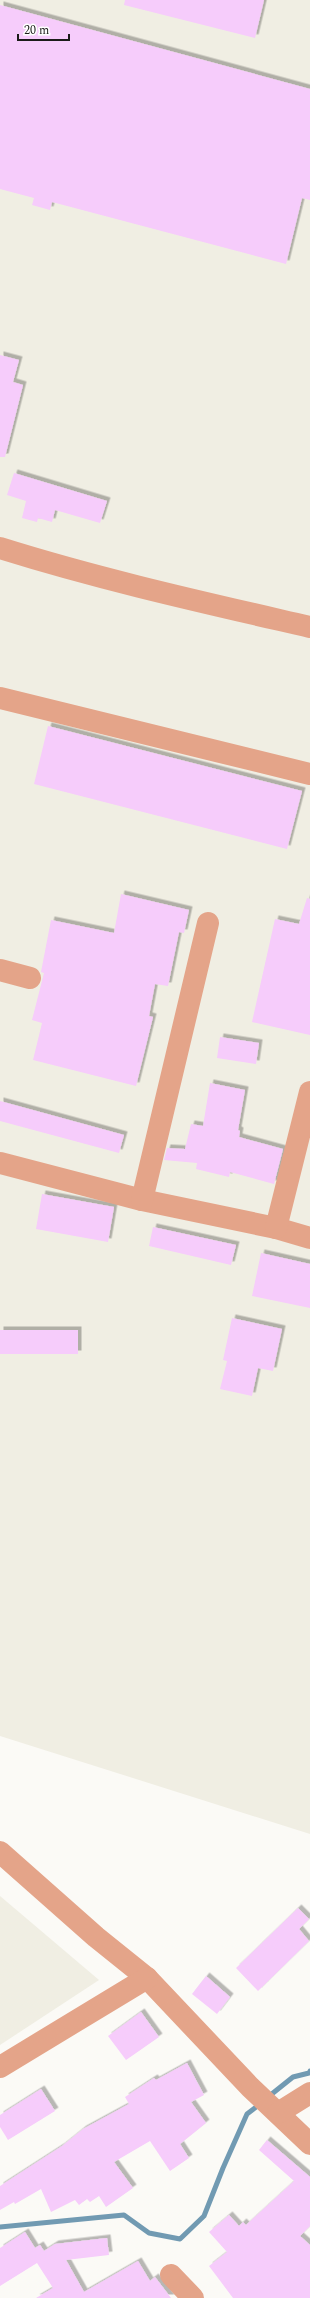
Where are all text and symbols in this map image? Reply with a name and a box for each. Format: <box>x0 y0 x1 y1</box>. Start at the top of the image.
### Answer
scale bar <box>18 16 69 42</box>
text: 20 m <box>24 21 49 40</box>

